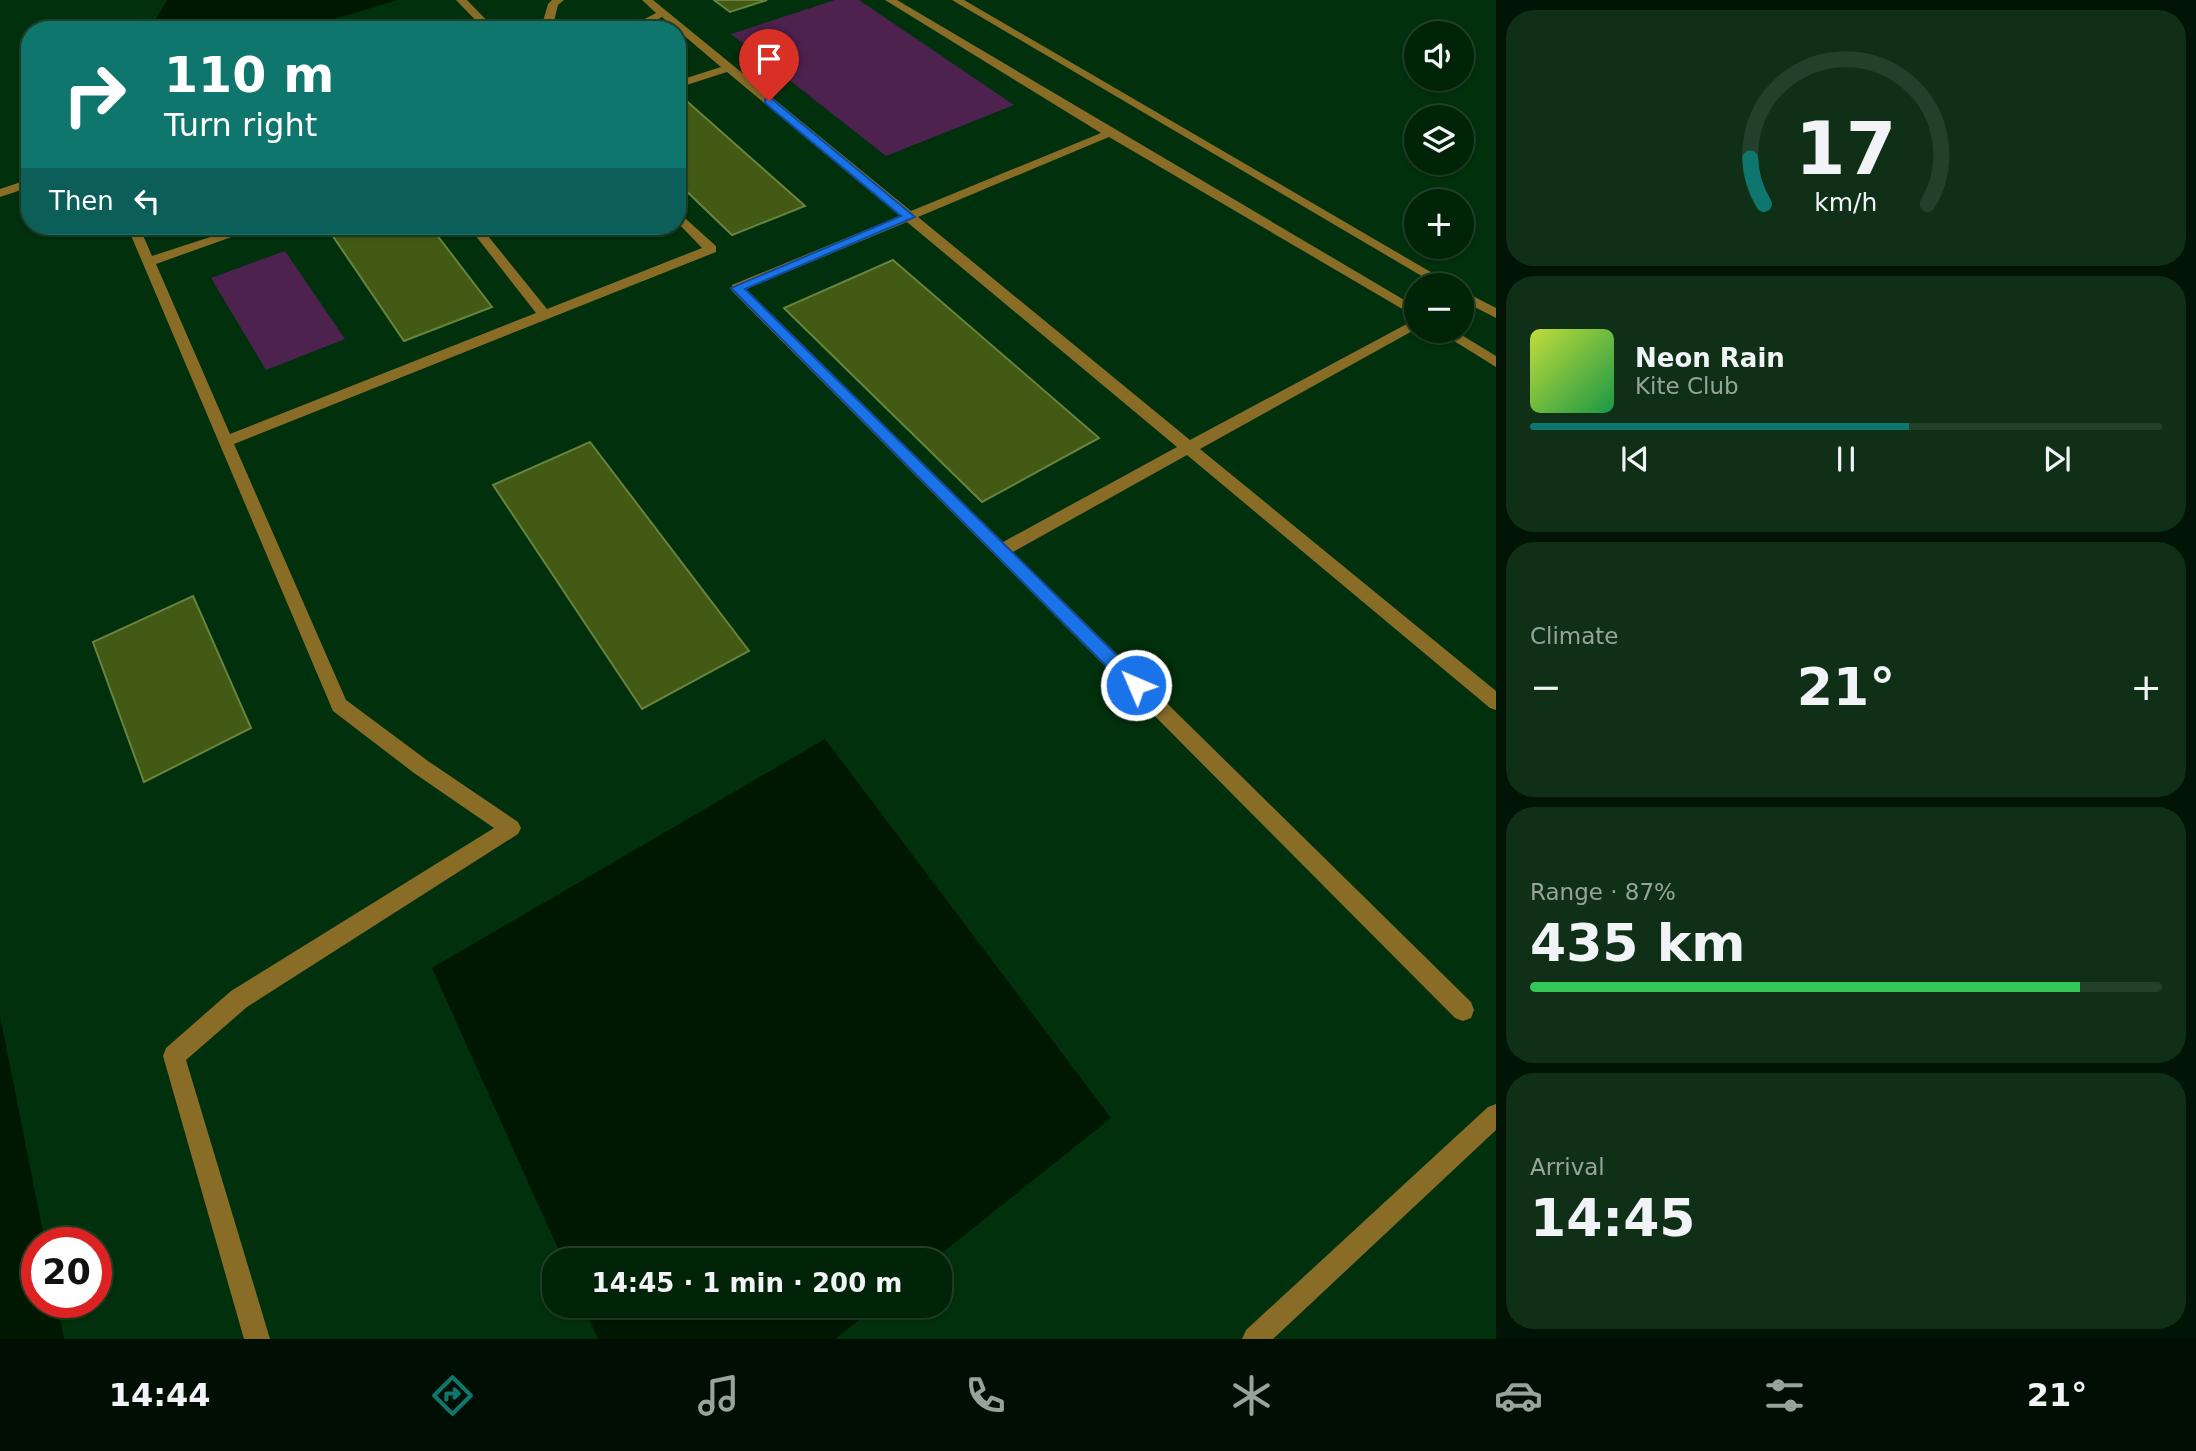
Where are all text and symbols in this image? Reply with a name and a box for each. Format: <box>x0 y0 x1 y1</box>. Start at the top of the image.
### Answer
map controls <box>1404 21 1474 343</box>
button: sound <box>1404 21 1474 91</box>
pin <box>739 29 799 101</box>
icon: arrive <box>750 40 788 78</box>
text: 110 m <box>164 47 334 104</box>
icon: right <box>49 49 140 140</box>
button: layers <box>1404 105 1474 175</box>
text: Turn right <box>164 106 317 144</box>
text: 17 <box>1795 106 1897 191</box>
icon: left <box>128 182 166 220</box>
text: Then <box>49 186 114 216</box>
text: km/h <box>1814 188 1878 217</box>
button: + <box>1404 189 1474 259</box>
button: − <box>1404 273 1474 343</box>
text: Neon Rain <box>1635 343 1785 373</box>
text: Kite Club <box>1635 373 1739 399</box>
icon: previous <box>1616 440 1654 478</box>
icon: pause <box>1827 440 1865 478</box>
icon: next <box>2038 440 2076 478</box>
text: Climate <box>1530 623 1619 649</box>
position arrow <box>1099 648 1173 722</box>
text: 21° <box>1797 657 1895 717</box>
text: − <box>1530 665 1562 709</box>
text: + <box>2130 665 2162 709</box>
text: Range · 87% <box>1530 879 1676 905</box>
text: 435 km <box>1530 913 1745 973</box>
text: Arrival <box>1530 1154 1605 1180</box>
text: 14:45 <box>1530 1188 1696 1248</box>
speed limit sign: 20 <box>21 1227 112 1318</box>
text: 14:45 · 1 min · 200 m <box>592 1268 902 1298</box>
icon: directions <box>428 1371 477 1420</box>
icon: music <box>694 1371 743 1420</box>
icon: phone <box>961 1371 1010 1420</box>
icon: climate <box>1227 1371 1276 1420</box>
icon: car <box>1494 1371 1543 1420</box>
icon: filters <box>1760 1371 1809 1420</box>
text: 14:44 <box>109 1376 211 1414</box>
text: 21° <box>2027 1376 2087 1414</box>

